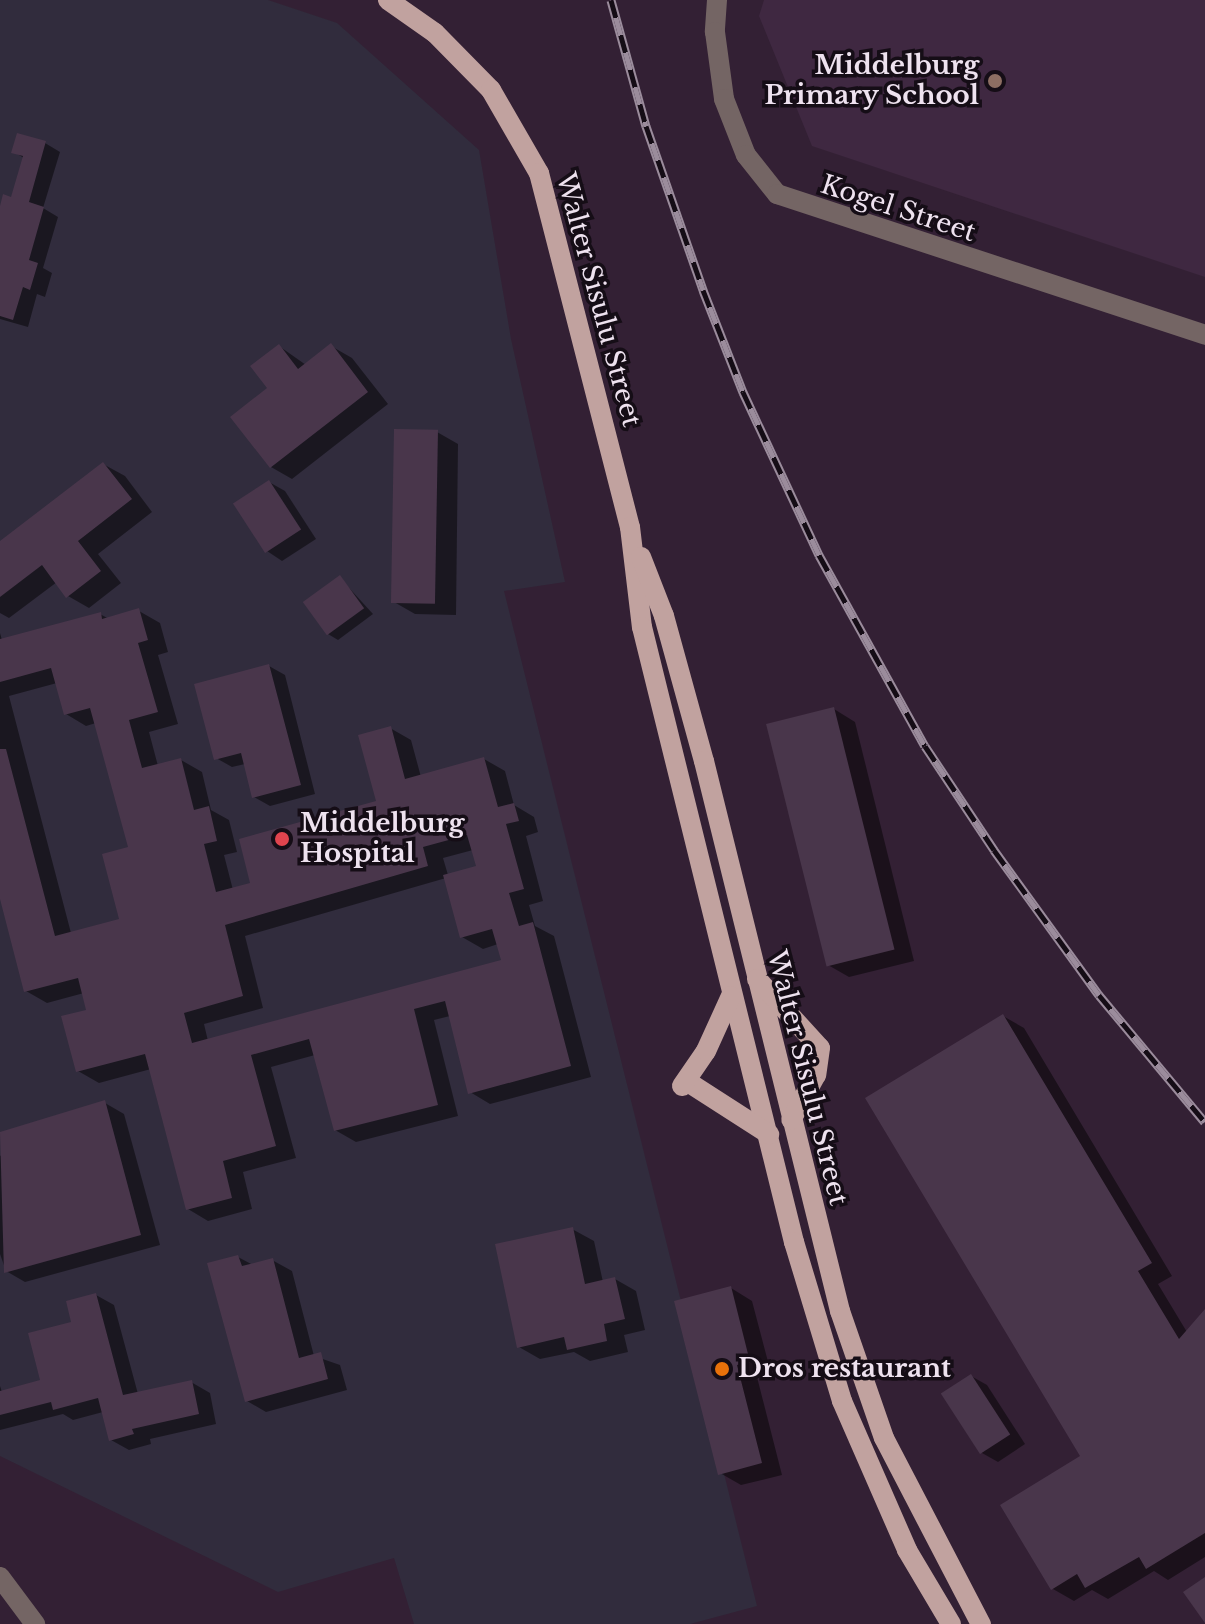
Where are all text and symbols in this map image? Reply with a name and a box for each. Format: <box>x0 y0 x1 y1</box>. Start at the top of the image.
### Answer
place label: Middelburg Primary School <box>764 50 979 112</box>
marker: Middelburg Primary School <box>986 72 1004 90</box>
street label: Walter Sisulu Street <box>549 169 647 431</box>
street label: Kogel Street <box>817 169 979 249</box>
place label: Middelburg Hospital <box>300 808 464 870</box>
marker: Middelburg Hospital <box>271 828 293 850</box>
street label: Walter Sisulu Street <box>760 947 854 1209</box>
place label: Dros restaurant <box>738 1353 951 1385</box>
marker: Dros restaurant <box>713 1360 731 1378</box>

